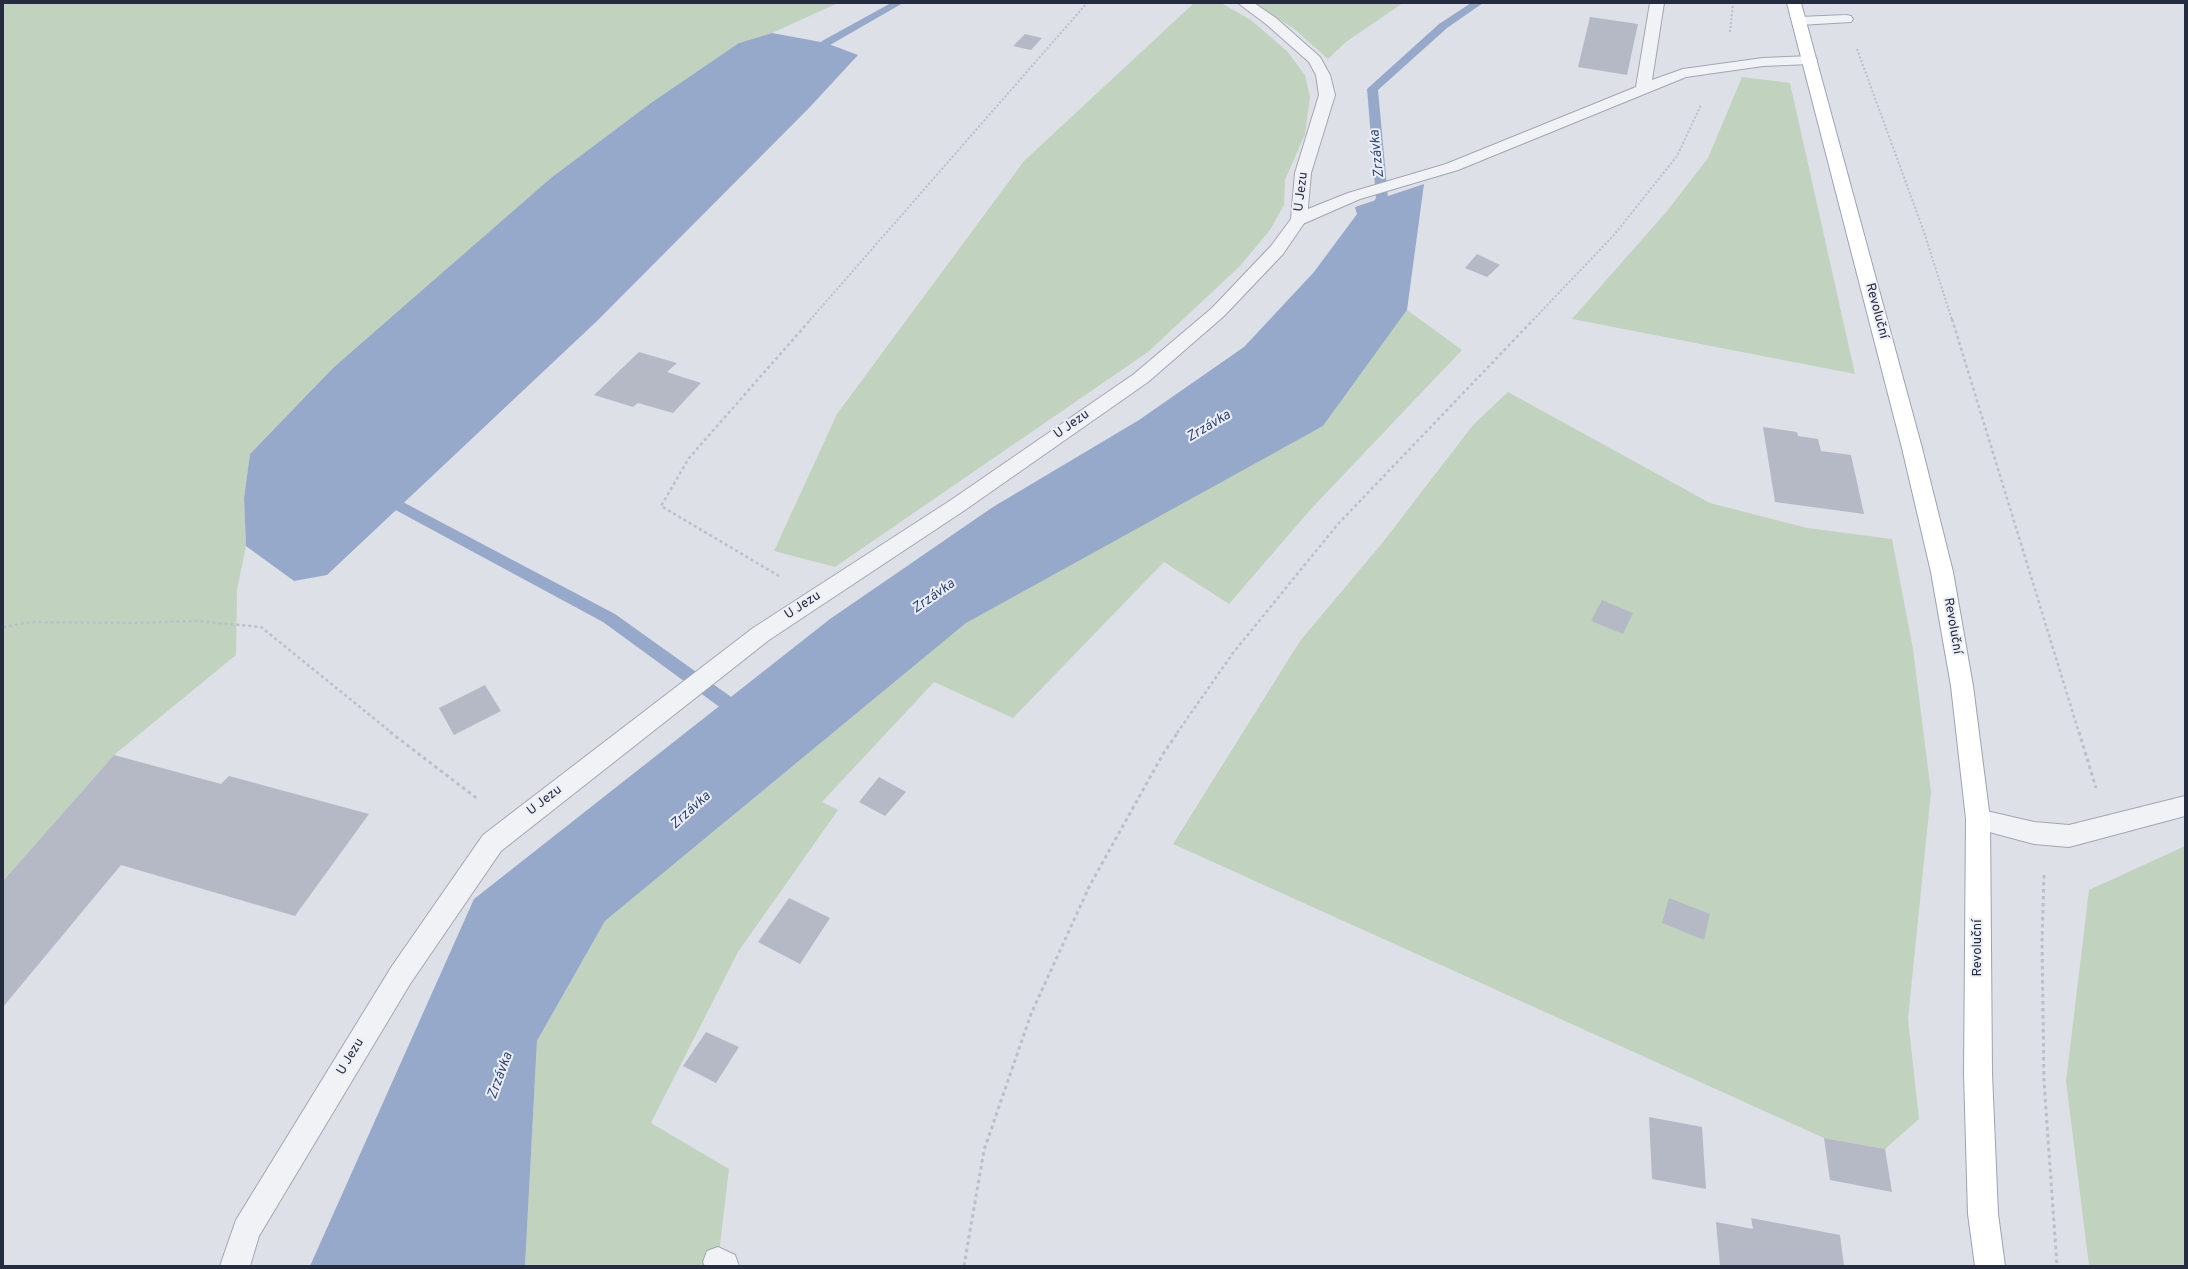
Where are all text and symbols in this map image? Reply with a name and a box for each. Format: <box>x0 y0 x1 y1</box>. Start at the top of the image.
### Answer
water label: Zrzávka <box>1367 129 1389 179</box>
street label: U Jezu <box>1292 171 1312 213</box>
street label: Revoluční <box>1861 281 1891 341</box>
street label: U Jezu <box>1051 407 1093 443</box>
water label: Zrzávka <box>1184 407 1234 447</box>
water label: Zrzávka <box>909 576 959 618</box>
street label: U Jezu <box>782 589 824 623</box>
street label: Revoluční <box>1939 597 1965 655</box>
street label: U Jezu <box>524 783 566 819</box>
water label: Zrzávka <box>667 789 715 833</box>
street label: Revoluční <box>1970 920 1986 976</box>
street label: U Jezu <box>334 1036 368 1078</box>
water label: Zrzávka <box>485 1050 517 1102</box>

